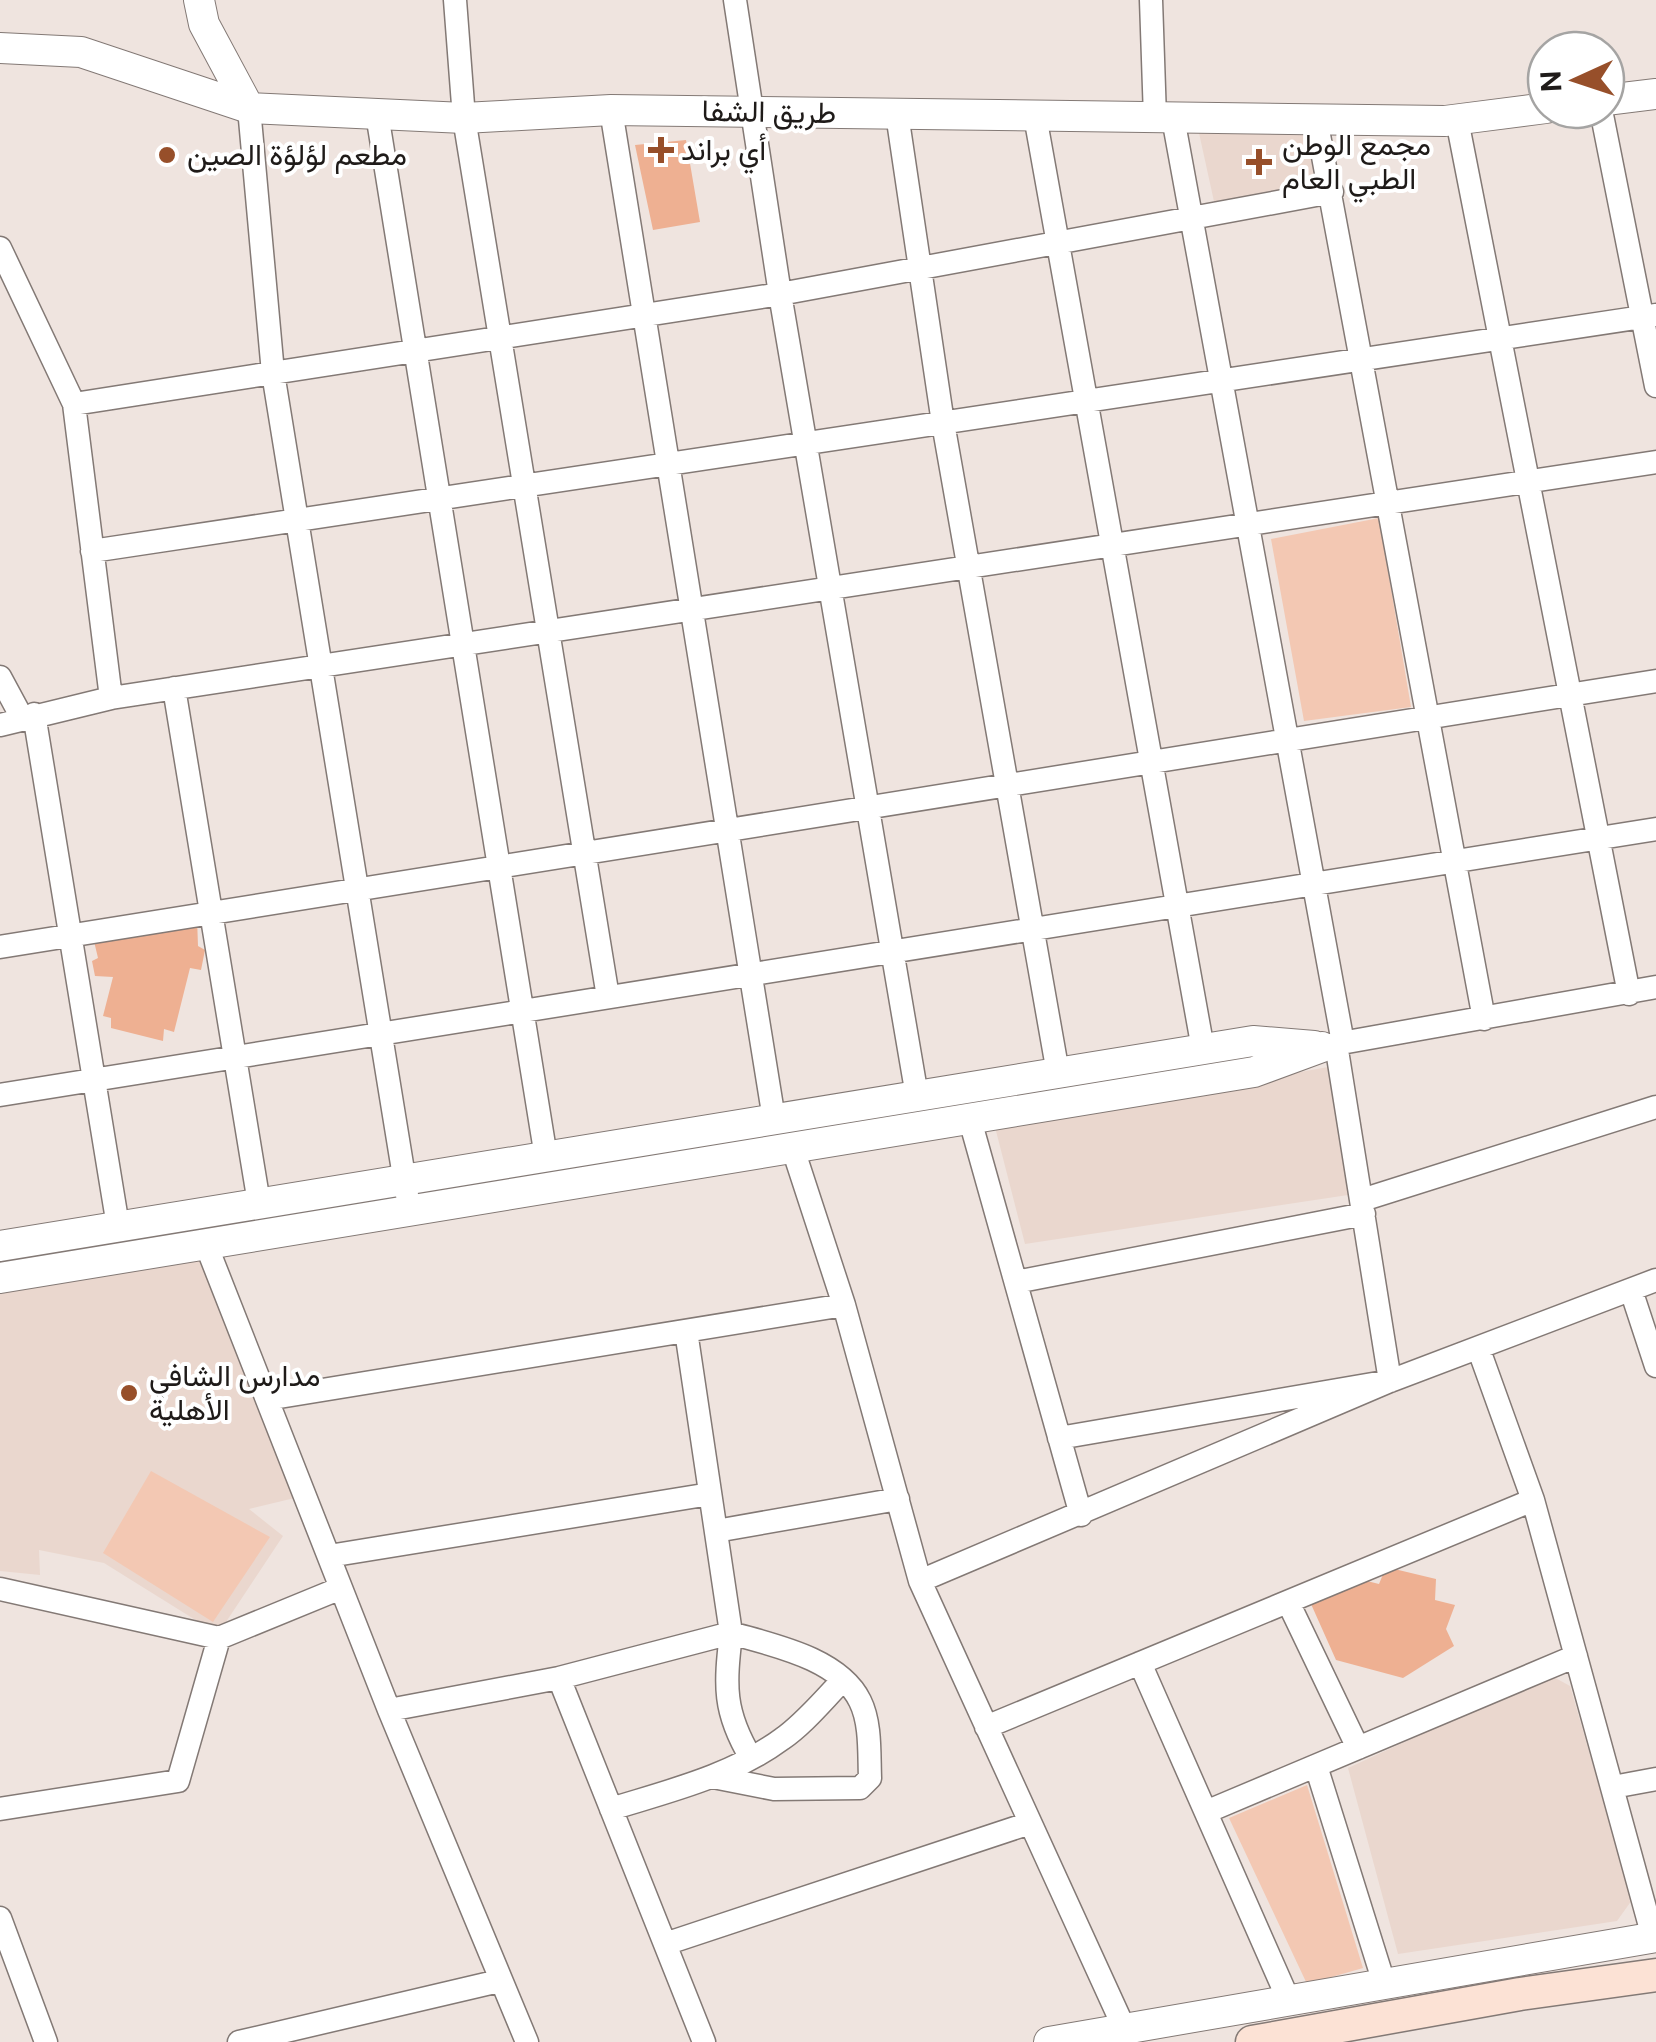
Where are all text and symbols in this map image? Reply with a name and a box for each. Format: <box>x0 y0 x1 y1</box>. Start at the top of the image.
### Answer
north arrow <box>1526 30 1626 130</box>
text: N <box>1533 70 1568 93</box>
street label: طريق الشفا <box>701 92 837 131</box>
place label: مجمع الوطن الطبي العام <box>1282 126 1431 203</box>
place label: أي براند <box>681 131 766 174</box>
place label: مطعم لؤلؤة الصين <box>187 136 407 174</box>
marker: أي براند <box>650 139 672 161</box>
marker: مطعم لؤلؤة الصين <box>156 144 178 166</box>
marker: مجمع الوطن الطبي العام <box>1246 149 1272 175</box>
place label: مدارس الشافي الأهلية <box>149 1357 321 1427</box>
marker: مدارس الشافي الأهلية <box>118 1382 140 1404</box>

